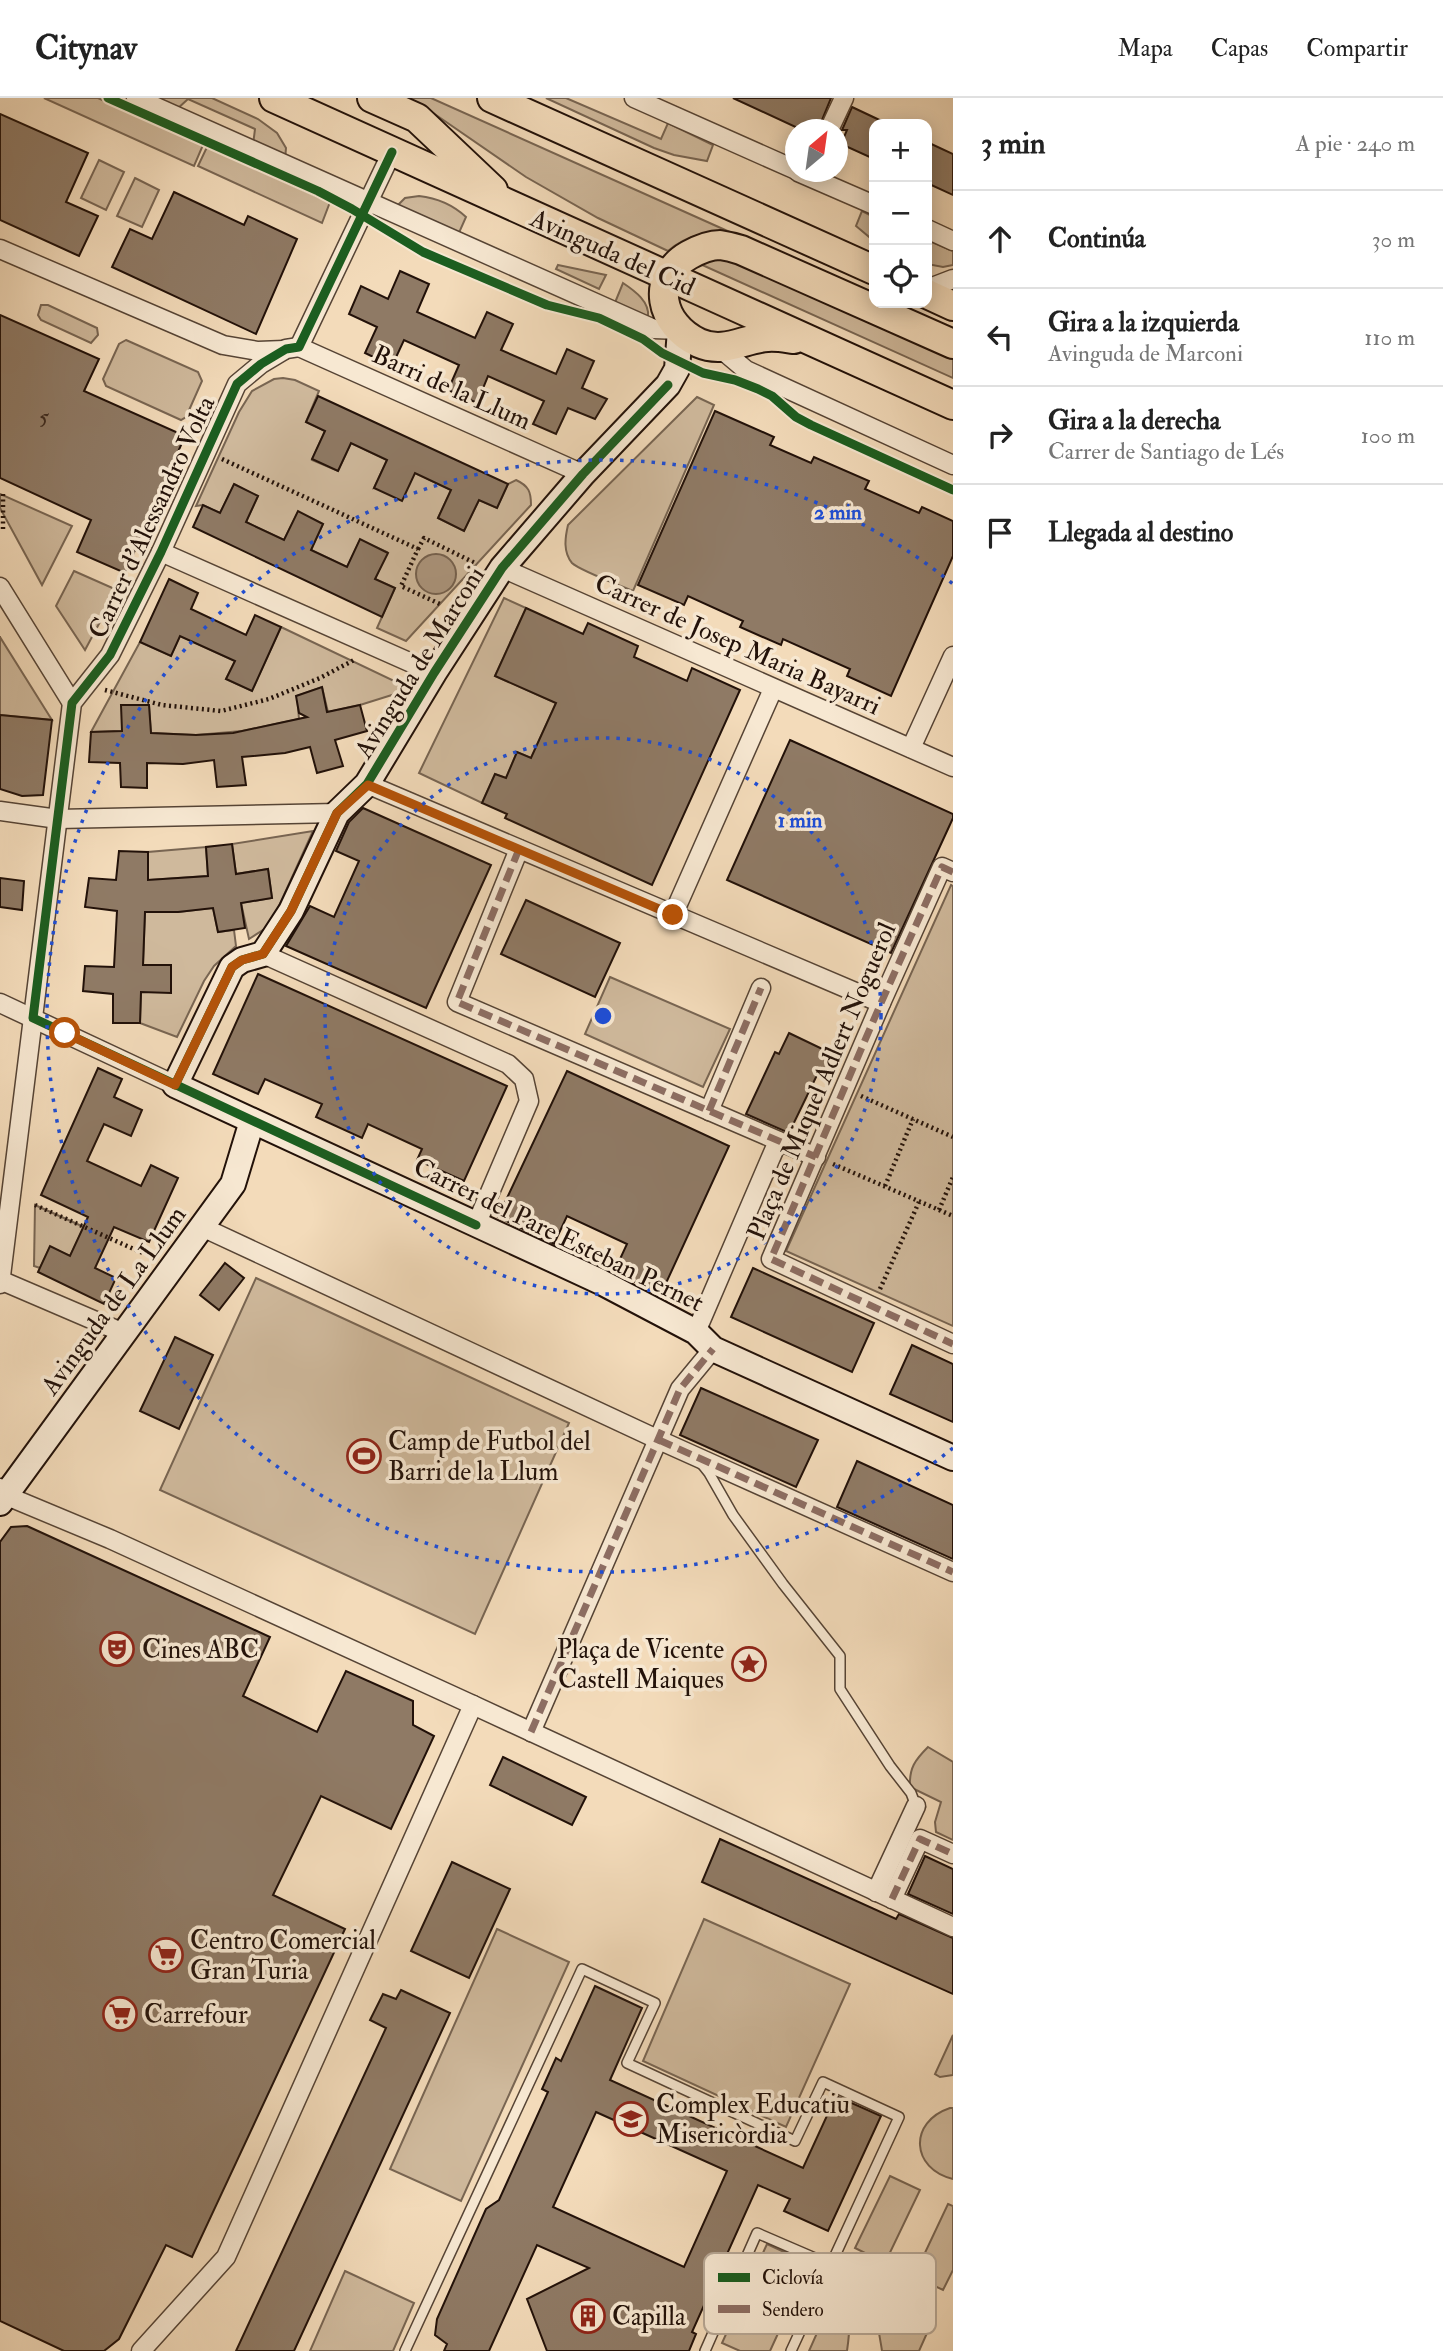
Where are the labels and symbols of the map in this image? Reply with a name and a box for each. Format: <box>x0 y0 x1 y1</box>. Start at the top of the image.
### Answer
north arrow <box>785 119 848 182</box>
street label: Avinguda del Cid <box>524 202 700 304</box>
street label: Barri de la Llum <box>367 339 536 437</box>
street label: Carrer d'Alessandro Volta <box>82 391 222 644</box>
house number: 5 <box>39 402 49 431</box>
text: 2 min <box>814 499 862 526</box>
street label: Avinguda de Marconi <box>347 560 492 765</box>
street label: Carrer de Josep Maria Bayarri <box>589 567 885 723</box>
text: 1 min <box>778 807 822 834</box>
route end <box>657 899 688 930</box>
street label: Plaça de Miquel Adlert Noguerol <box>740 918 904 1245</box>
centre of rings <box>591 1004 615 1028</box>
route start <box>49 1017 80 1048</box>
street label: Carrer del Pare Esteban Pernet <box>408 1151 709 1319</box>
street label: Avinguda de La Llum <box>34 1200 193 1402</box>
place label: Camp de Futbol del Barri de la Llum <box>388 1426 591 1488</box>
sports icon: Camp de Futbol del Barri de la Llum <box>345 1437 383 1475</box>
theatre icon: Cines ABC <box>98 1630 136 1668</box>
place label: Cines ABC <box>142 1634 259 1666</box>
place label: Plaça de Vicente Castell Maiques <box>557 1634 724 1696</box>
place icon: Plaça de Vicente Castell Maiques <box>730 1645 768 1683</box>
place label: Centro Comercial Gran Turia <box>190 1925 376 1987</box>
supermarket icon: Centro Comercial Gran Turia <box>147 1936 185 1974</box>
supermarket icon: Carrefour <box>101 1995 139 2033</box>
place label: Carrefour <box>144 1999 248 2031</box>
place label: Complex Educatiu Misericòrdia <box>656 2089 850 2151</box>
school or university icon: Complex Educatiu Misericòrdia <box>612 2100 650 2138</box>
legend <box>704 2253 936 2334</box>
text: Ciclovía <box>762 2266 823 2290</box>
building icon: Capilla <box>569 2297 607 2335</box>
text: Sendero <box>762 2298 824 2322</box>
place label: Capilla <box>612 2301 686 2334</box>

